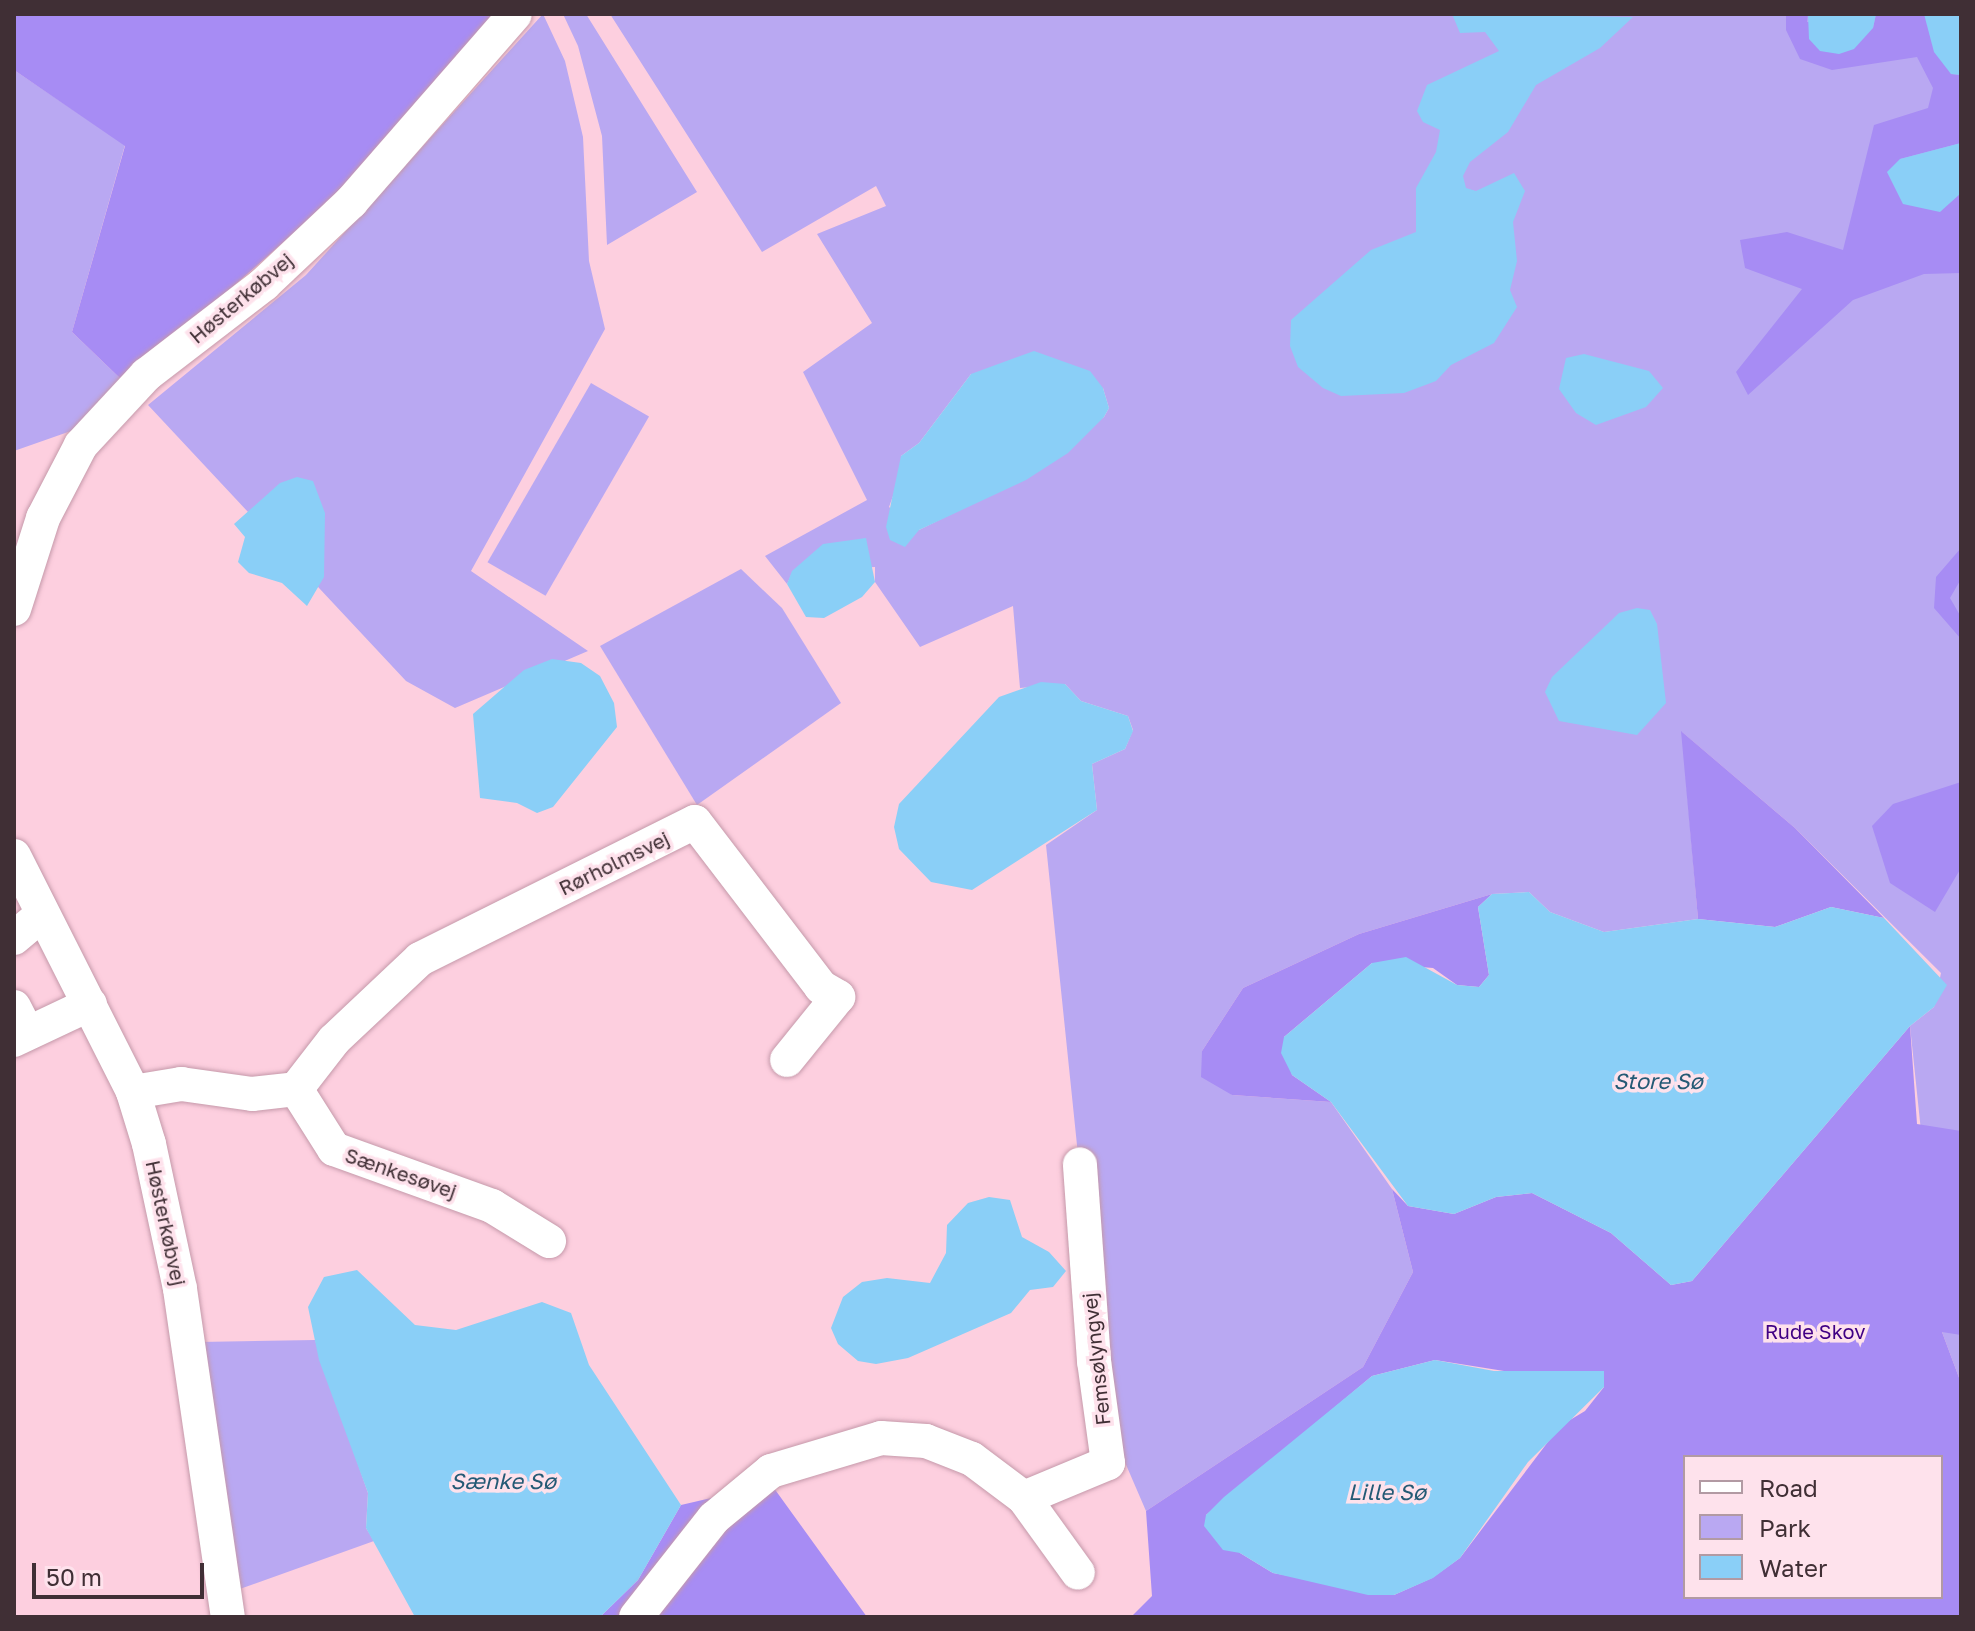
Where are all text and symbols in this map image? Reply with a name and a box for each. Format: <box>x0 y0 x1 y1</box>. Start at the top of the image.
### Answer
street label: Høsterkøbvej <box>184 248 298 348</box>
street label: Rørholmsvej <box>555 826 673 900</box>
water label: Store Sø <box>1613 1068 1703 1094</box>
street label: Sænkesøvej <box>342 1143 460 1203</box>
street label: Høsterkøbvej <box>141 1158 191 1288</box>
street label: Femsølyngvej <box>1077 1292 1115 1426</box>
park label: Rude Skov <box>1765 1319 1865 1343</box>
legend <box>1683 1455 1943 1599</box>
water label: Sænke Sø <box>450 1468 556 1494</box>
text: Road <box>1759 1473 1818 1502</box>
water label: Lille Sø <box>1348 1479 1426 1505</box>
text: Park <box>1759 1513 1811 1542</box>
scale bar <box>36 1547 208 1597</box>
text: Water <box>1759 1553 1827 1582</box>
text: 50 m <box>46 1562 102 1591</box>

